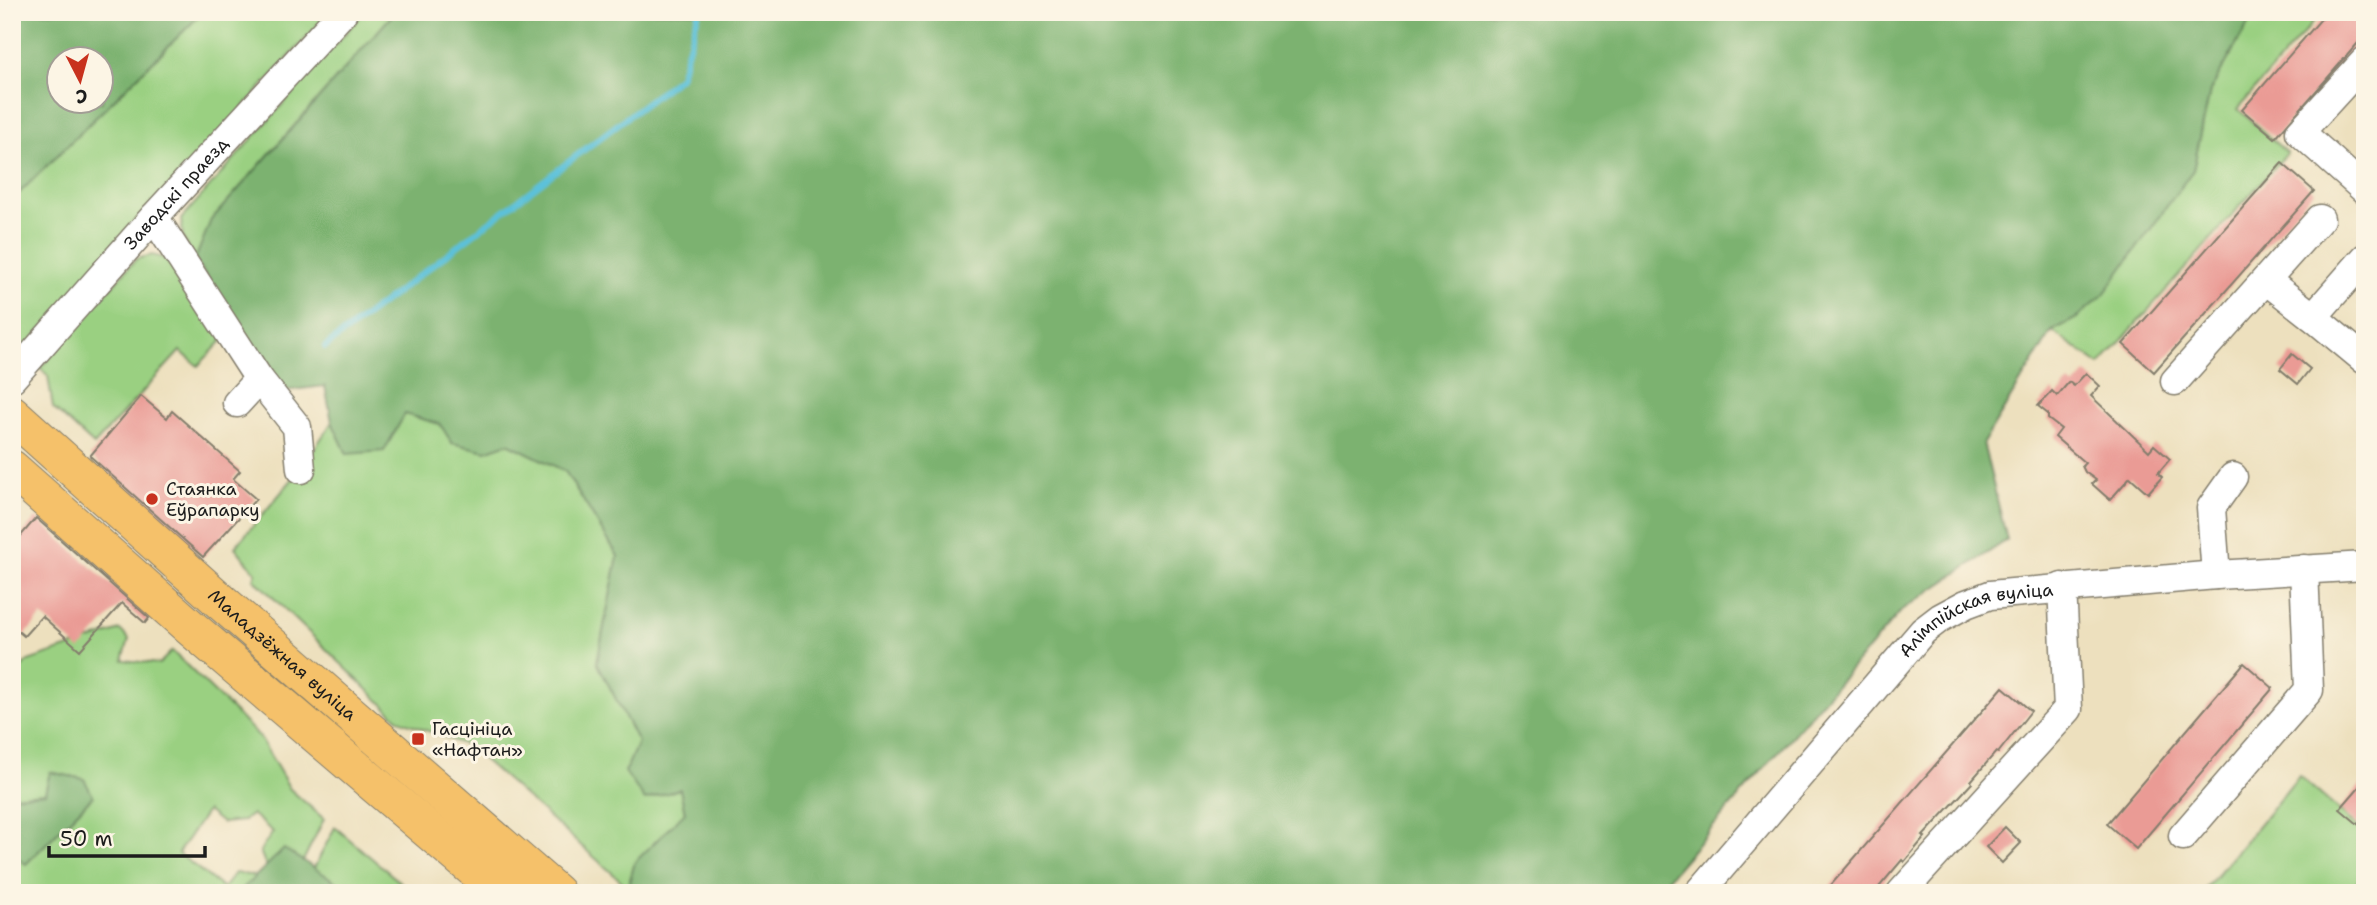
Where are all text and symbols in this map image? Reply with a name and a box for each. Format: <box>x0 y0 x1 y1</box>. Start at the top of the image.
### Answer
north arrow <box>46 46 116 116</box>
text: С <box>75 83 89 109</box>
street label: Заводскі праезд <box>119 132 234 255</box>
place label: Стаянка Еўрапарку <box>166 477 260 522</box>
marker: Стаянка Еўрапарку <box>144 491 160 507</box>
street label: Алімпійская вуліца <box>1894 577 2054 663</box>
street label: Маладзёжная вуліца <box>203 584 362 726</box>
place label: Гасцініца «Нафтан» <box>432 717 523 762</box>
marker: Гасцініца «Нафтан» <box>410 731 426 747</box>
scale bar <box>49 814 205 858</box>
text: 50 m <box>60 825 113 853</box>

